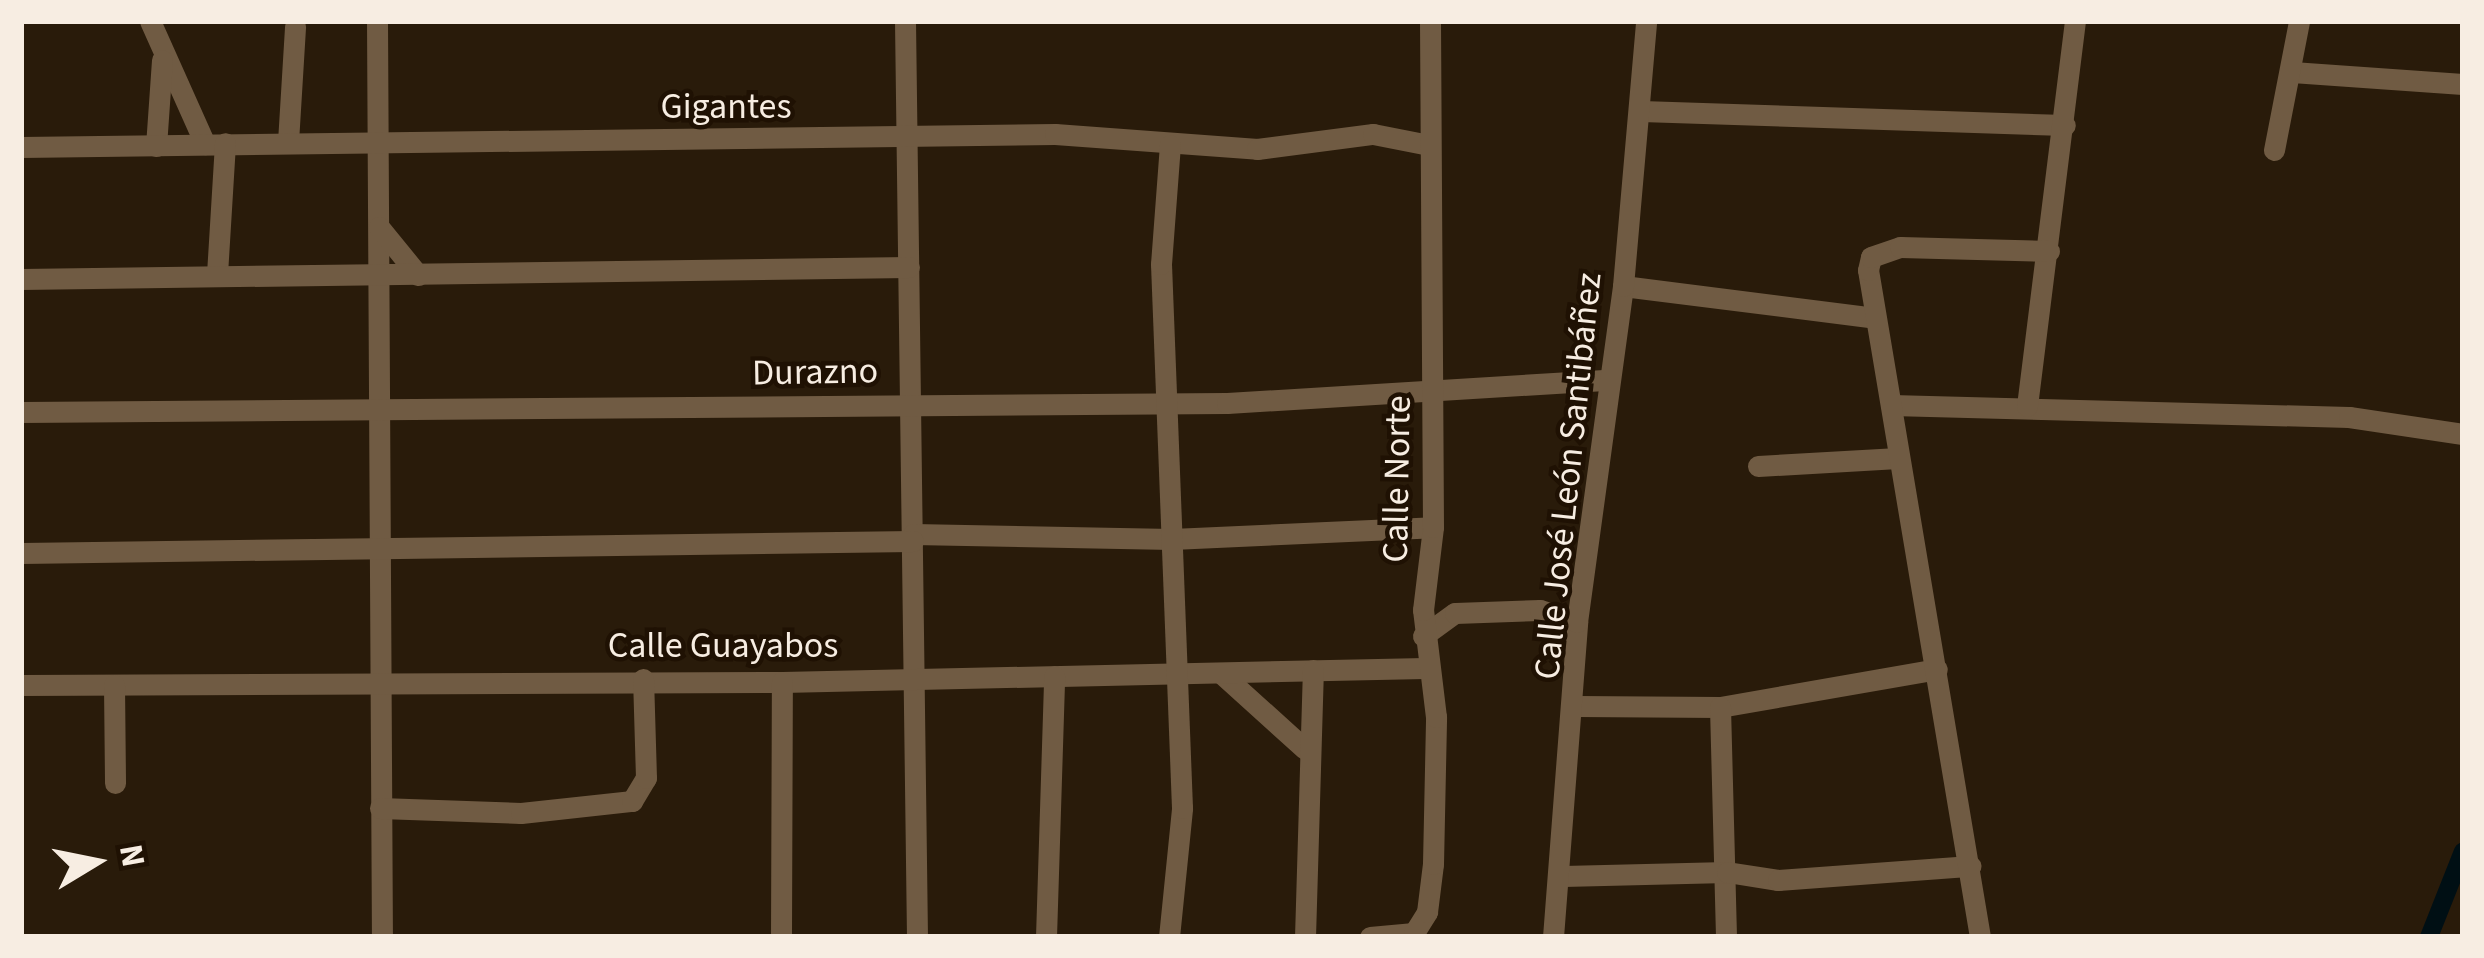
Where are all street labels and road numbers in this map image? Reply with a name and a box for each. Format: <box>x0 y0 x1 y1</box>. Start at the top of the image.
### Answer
street label: Gigantes <box>660 85 792 129</box>
street label: Calle José León Santibáñez <box>1525 270 1611 682</box>
street label: Durazno <box>752 349 878 395</box>
street label: Calle Norte <box>1374 395 1420 563</box>
street label: Calle Guayabos <box>608 624 838 668</box>

